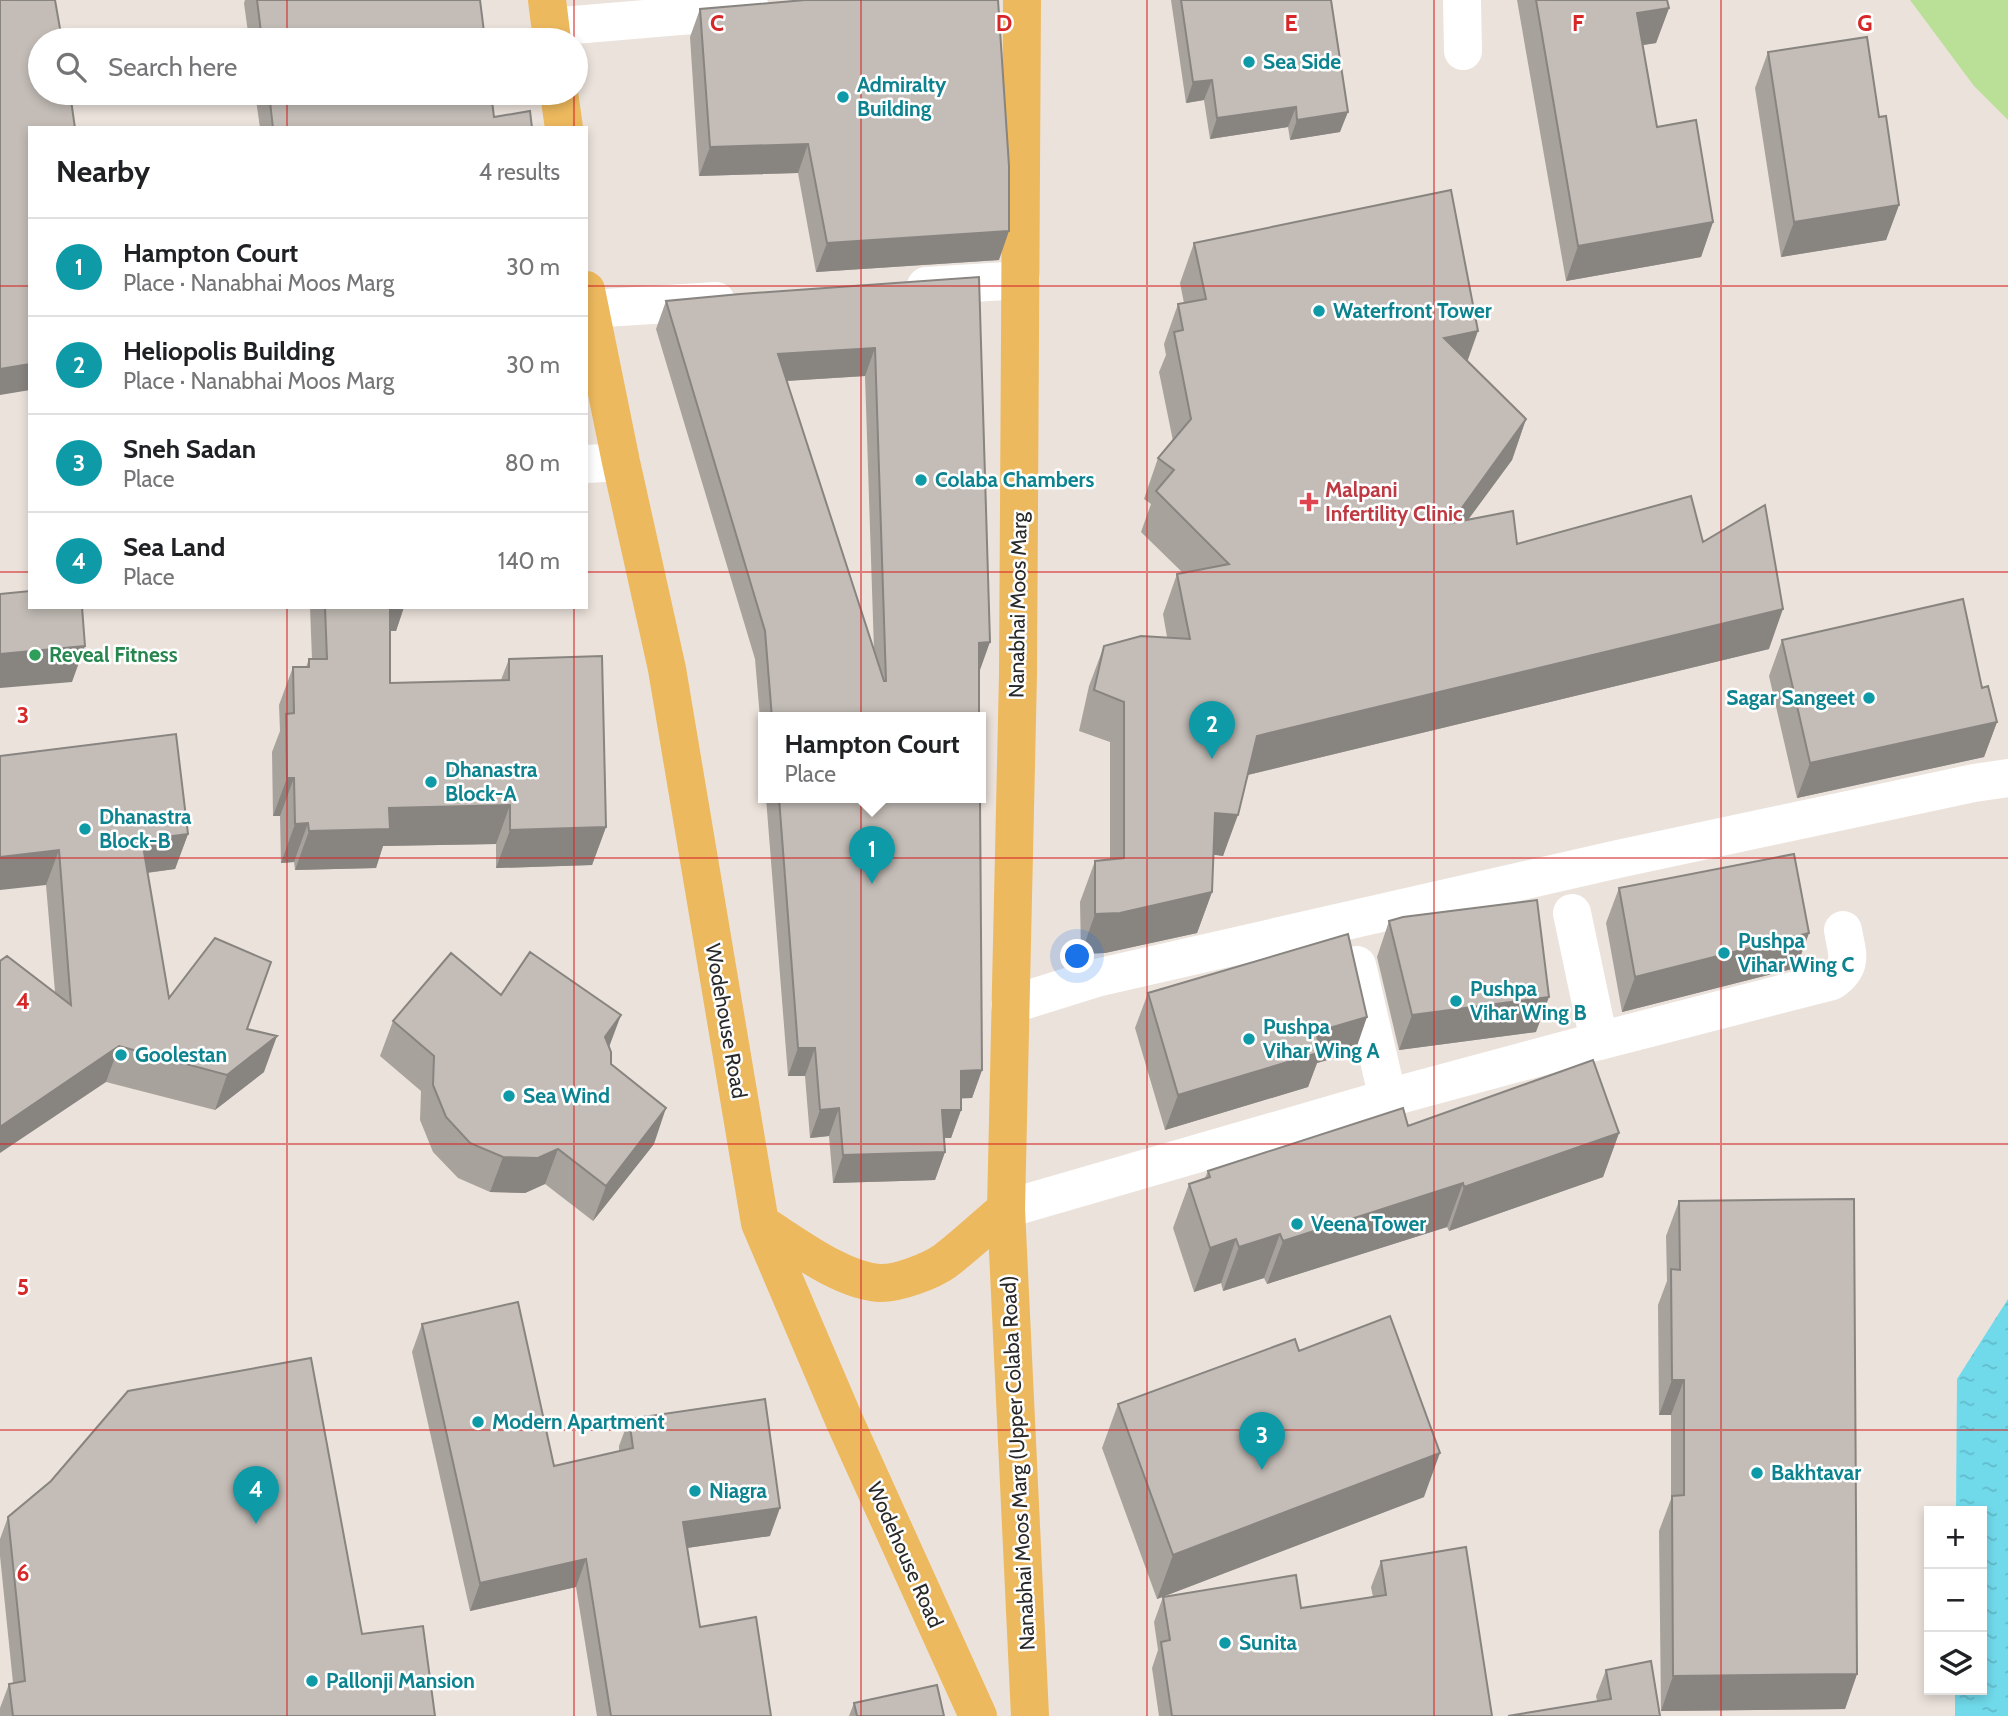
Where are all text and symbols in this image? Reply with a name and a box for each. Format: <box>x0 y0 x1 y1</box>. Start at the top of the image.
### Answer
text: C <box>710 9 724 37</box>
text: D <box>996 9 1012 37</box>
text: E <box>1284 9 1298 37</box>
text: F <box>1572 9 1584 37</box>
text: G <box>1857 9 1873 37</box>
search box <box>28 28 588 105</box>
icon: search <box>52 48 90 86</box>
place label: Sea Side <box>1263 49 1341 74</box>
text: Search here <box>108 51 237 83</box>
marker: Sea Side <box>1241 54 1257 70</box>
place label: Admiralty Building <box>857 72 947 121</box>
marker: Admiralty Building <box>835 89 851 105</box>
text: Nearby <box>56 153 150 190</box>
text: 4 results <box>479 158 560 186</box>
text: Hampton Court <box>123 237 298 269</box>
text: 1 <box>75 253 83 281</box>
text: 30 m <box>506 253 560 281</box>
text: Place · Nanabhai Moos Marg <box>123 269 394 297</box>
place label: Waterfront Tower <box>1333 298 1492 323</box>
marker: Waterfront Tower <box>1311 303 1327 319</box>
text: Heliopolis Building <box>123 335 334 367</box>
text: 2 <box>73 351 85 379</box>
text: 30 m <box>506 351 560 379</box>
text: Place · Nanabhai Moos Marg <box>123 367 394 395</box>
text: Sneh Sadan <box>123 433 256 465</box>
text: 3 <box>73 449 85 477</box>
text: 80 m <box>505 449 560 477</box>
text: Place <box>123 465 175 493</box>
place label: Colaba Chambers <box>935 467 1095 492</box>
marker: Colaba Chambers <box>913 472 929 488</box>
place label: Malpani Infertility Clinic <box>1325 477 1463 526</box>
marker: Malpani Infertility Clinic <box>1299 492 1319 512</box>
street label: Nanabhai Moos Marg <box>1003 511 1032 698</box>
text: Sea Land <box>123 531 225 563</box>
text: 4 <box>72 547 86 575</box>
text: 140 m <box>498 547 560 575</box>
text: Place <box>123 563 175 591</box>
place label: Reveal Fitness <box>49 642 178 667</box>
marker: Reveal Fitness <box>27 647 43 663</box>
place label: Sagar Sangeet <box>1726 685 1855 710</box>
marker: Sagar Sangeet <box>1861 690 1877 706</box>
text: 3 <box>17 701 29 729</box>
pin: 2 <box>1189 701 1235 759</box>
popup <box>758 712 986 803</box>
text: Hampton Court <box>784 728 960 760</box>
place label: Dhanastra Block-A <box>445 757 538 806</box>
text: Place <box>784 760 836 788</box>
marker: Dhanastra Block-A <box>423 774 439 790</box>
place label: Dhanastra Block-B <box>99 804 192 853</box>
marker: Dhanastra Block-B <box>77 821 93 837</box>
pin: 1 <box>849 826 895 884</box>
place label: Pushpa Vihar Wing C <box>1738 928 1855 977</box>
your location <box>1060 939 1094 973</box>
street label: Wodehouse Road <box>701 942 752 1100</box>
marker: Pushpa Vihar Wing C <box>1716 945 1732 961</box>
place label: Pushpa Vihar Wing B <box>1470 976 1587 1025</box>
text: 4 <box>16 987 30 1015</box>
marker: Pushpa Vihar Wing B <box>1448 993 1464 1009</box>
place label: Pushpa Vihar Wing A <box>1263 1014 1381 1063</box>
marker: Pushpa Vihar Wing A <box>1241 1031 1257 1047</box>
place label: Goolestan <box>135 1042 227 1067</box>
marker: Goolestan <box>113 1047 129 1063</box>
place label: Sea Wind <box>523 1083 610 1108</box>
marker: Sea Wind <box>501 1088 517 1104</box>
place label: Veena Tower <box>1311 1211 1426 1236</box>
marker: Veena Tower <box>1289 1216 1305 1232</box>
text: 5 <box>17 1273 29 1301</box>
street label: Nanabhai Moos Marg (Upper Colaba Road) <box>995 1275 1040 1651</box>
place label: Modern Apartment <box>492 1409 665 1434</box>
pin: 3 <box>1239 1412 1285 1470</box>
marker: Modern Apartment <box>470 1414 486 1430</box>
place label: Bakhtavar <box>1771 1460 1861 1485</box>
marker: Bakhtavar <box>1749 1465 1765 1481</box>
pin: 4 <box>233 1466 279 1524</box>
place label: Niagra <box>709 1478 767 1503</box>
street label: Wodehouse Road <box>862 1478 949 1631</box>
marker: Niagra <box>687 1483 703 1499</box>
map controls <box>1924 1506 1987 1695</box>
button: + <box>1924 1506 1987 1569</box>
text: 6 <box>17 1559 29 1587</box>
button: − <box>1924 1569 1987 1632</box>
place label: Sunita <box>1239 1630 1298 1655</box>
button: layers <box>1924 1632 1987 1695</box>
marker: Sunita <box>1217 1635 1233 1651</box>
place label: Pallonji Mansion <box>326 1668 475 1693</box>
marker: Pallonji Mansion <box>304 1673 320 1689</box>

